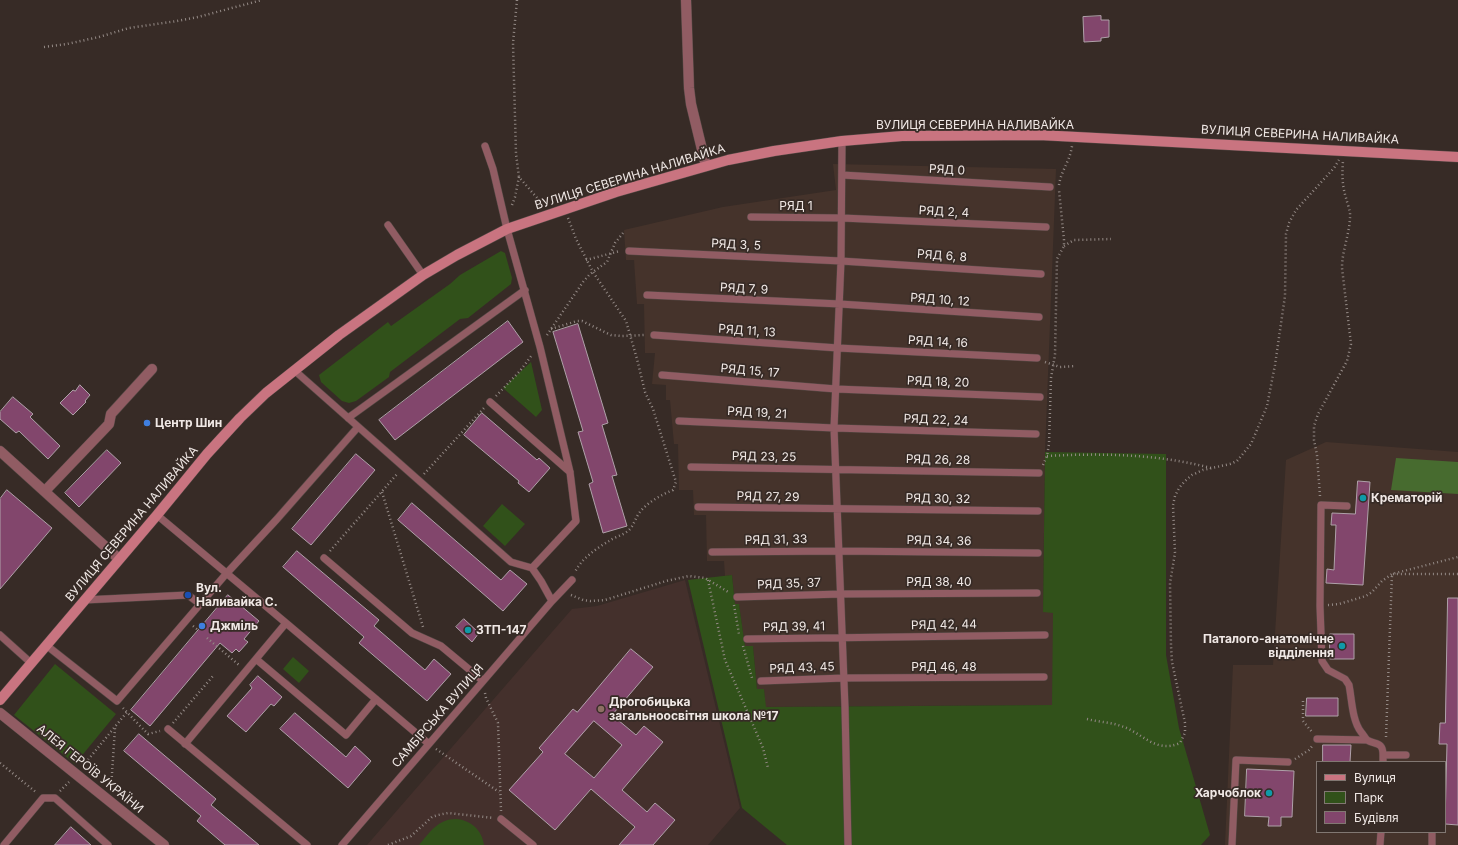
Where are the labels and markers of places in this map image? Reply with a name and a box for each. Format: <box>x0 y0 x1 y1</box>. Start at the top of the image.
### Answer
place label: Центр Шин <box>155 416 222 430</box>
marker: Центр Шин <box>142 418 152 428</box>
place label: Крематорій <box>1371 491 1443 505</box>
marker: Крематорій <box>1358 493 1368 503</box>
place label: Вул. Наливайка С. <box>196 581 278 609</box>
marker: Вул. Наливайка С. <box>183 590 193 600</box>
place label: Джміль <box>210 619 258 633</box>
marker: Джміль <box>197 621 207 631</box>
place label: ЗТП-147 <box>476 623 527 637</box>
marker: ЗТП-147 <box>463 625 473 635</box>
place label: Паталого-анатомічне відділення <box>1203 632 1334 660</box>
marker: Паталого-анатомічне відділення <box>1337 641 1347 651</box>
place label: Дрогобицька загальноосвітня школа №17 <box>609 695 778 723</box>
marker: Дрогобицька загальноосвітня школа №17 <box>596 704 606 714</box>
place label: Харчоблок <box>1195 786 1261 800</box>
marker: Харчоблок <box>1264 788 1274 798</box>

